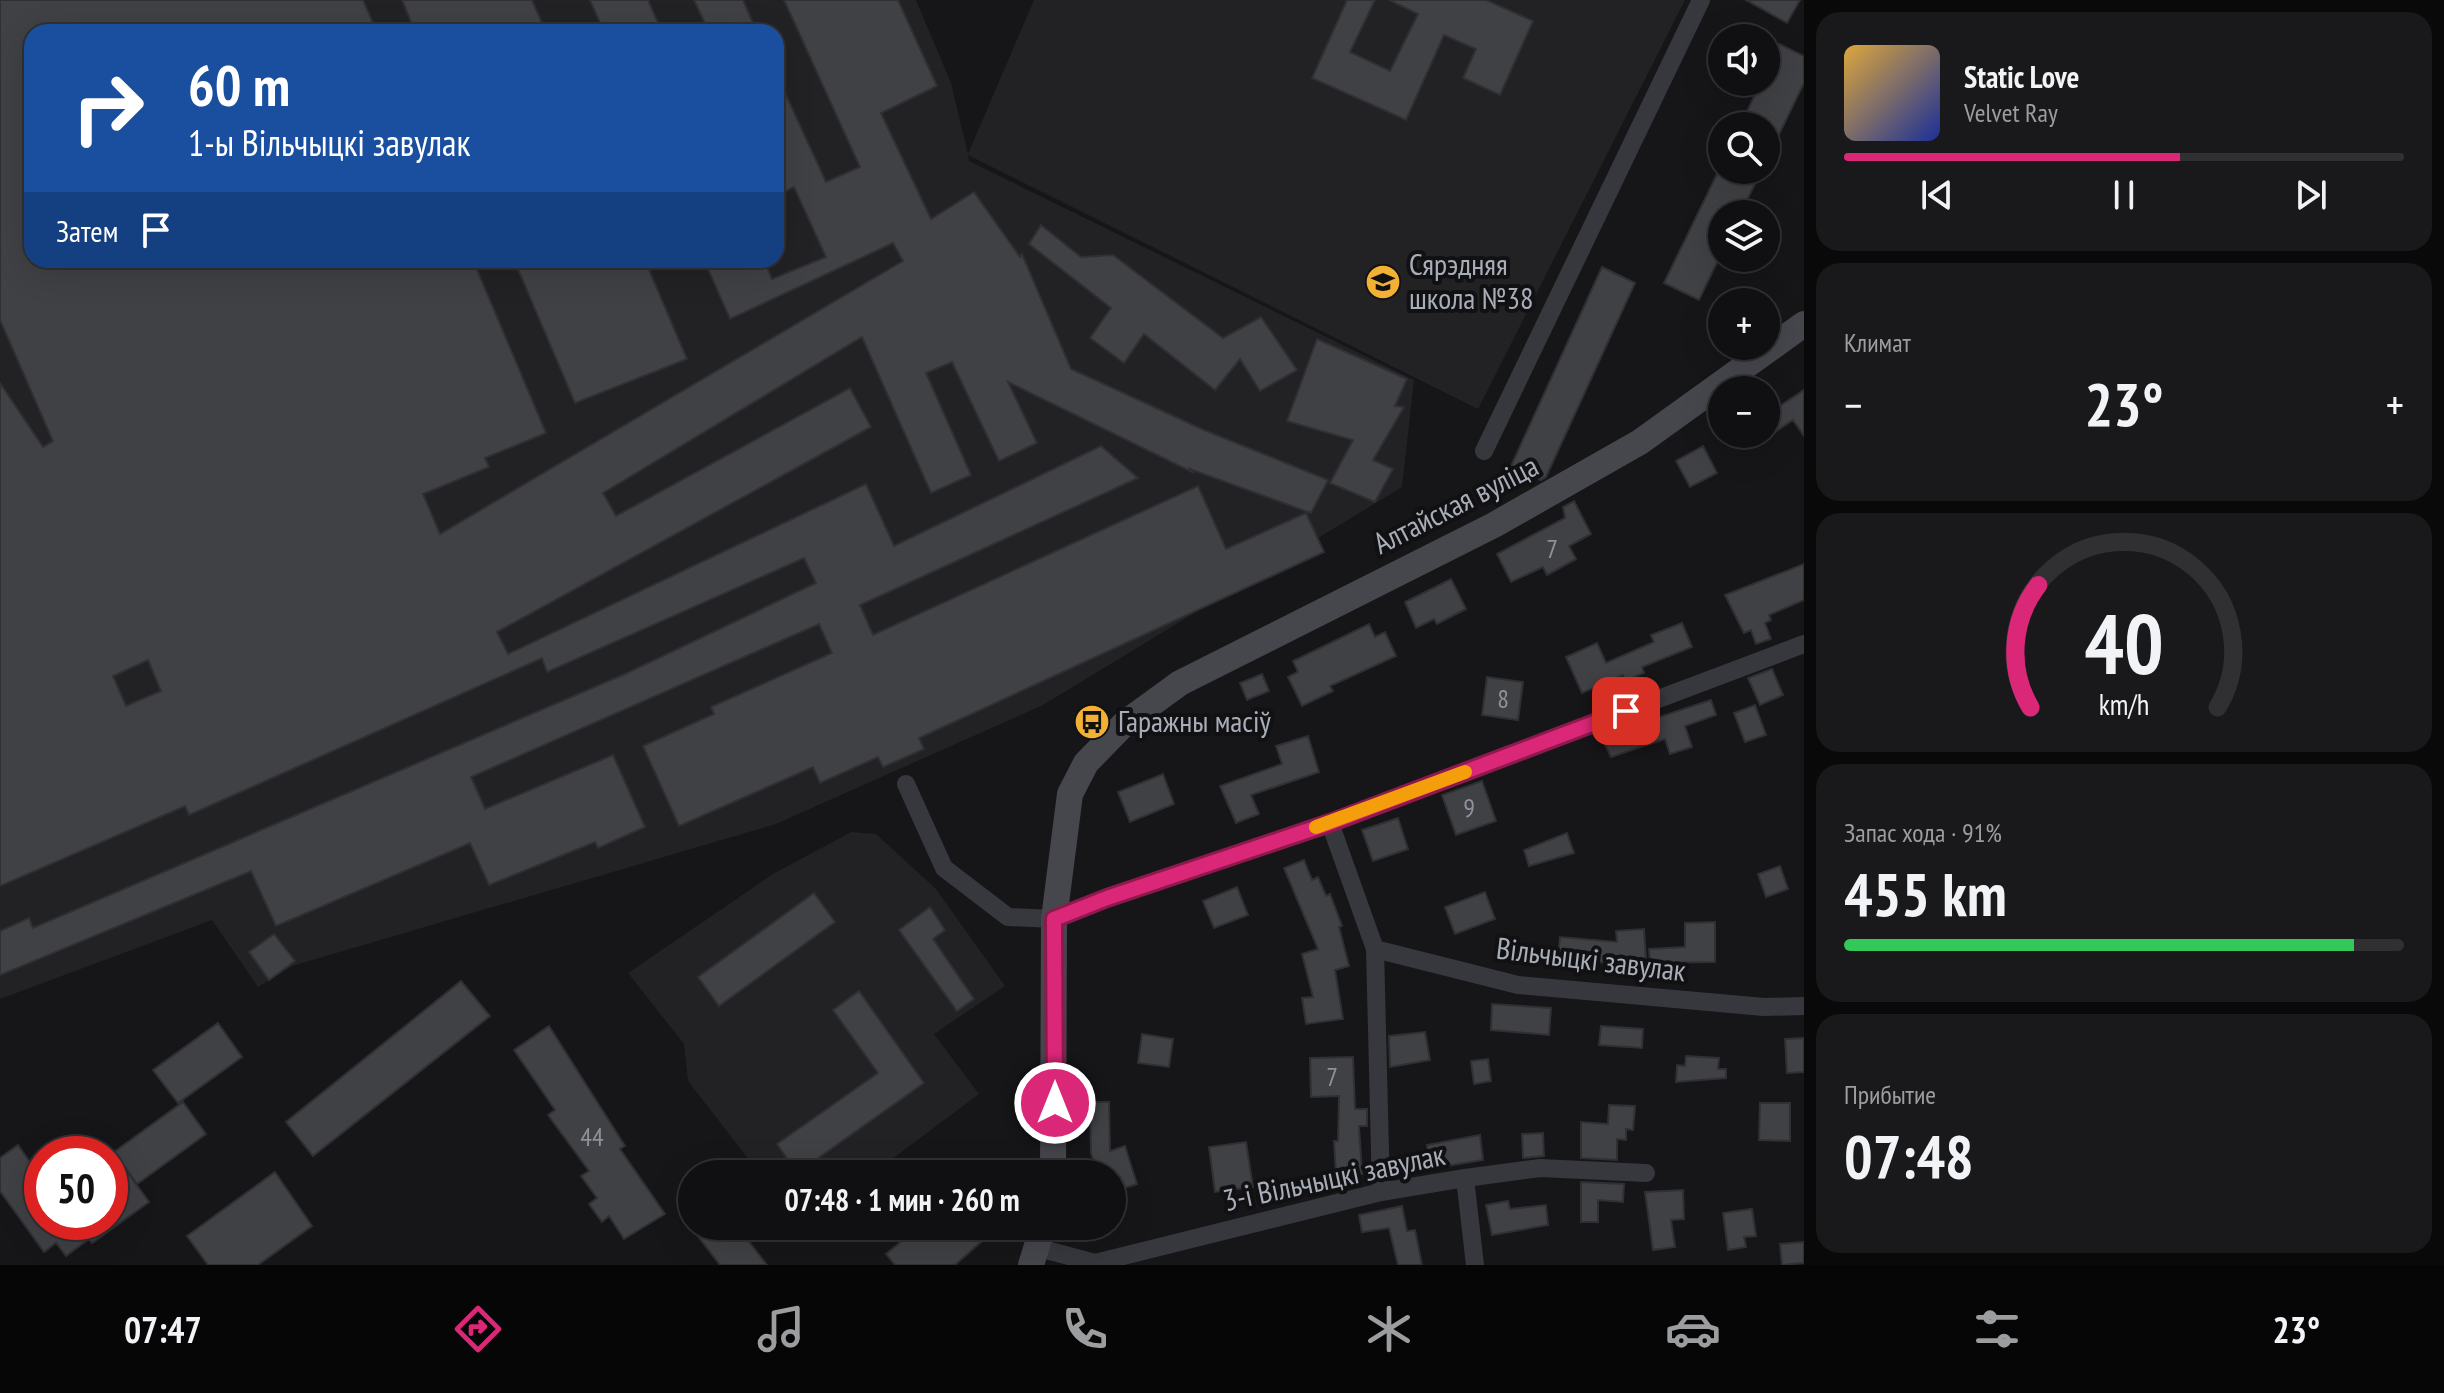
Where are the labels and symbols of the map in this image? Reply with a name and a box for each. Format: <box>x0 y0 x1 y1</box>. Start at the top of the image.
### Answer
place label: Сярэдняя школа №38 <box>1409 244 1533 317</box>
school or university icon: Сярэдняя школа №38 <box>1364 263 1402 301</box>
street label: Алтайская вуліца <box>1366 445 1544 562</box>
house number: 7 <box>1546 532 1558 565</box>
pin <box>1592 677 1660 745</box>
house number: 8 <box>1497 682 1509 715</box>
place label: Гаражны масіў <box>1118 701 1272 740</box>
bus stop icon: Гаражны масіў <box>1073 703 1111 741</box>
house number: 9 <box>1463 791 1475 824</box>
street label: Вільчыцкі завулак <box>1494 928 1689 990</box>
house number: 7 <box>1326 1060 1338 1093</box>
position arrow <box>1013 1061 1097 1145</box>
house number: 44 <box>580 1120 604 1153</box>
street label: 3-і Вільчыцкі завулак <box>1219 1134 1448 1219</box>
speed limit sign: 50 <box>24 1136 128 1240</box>

